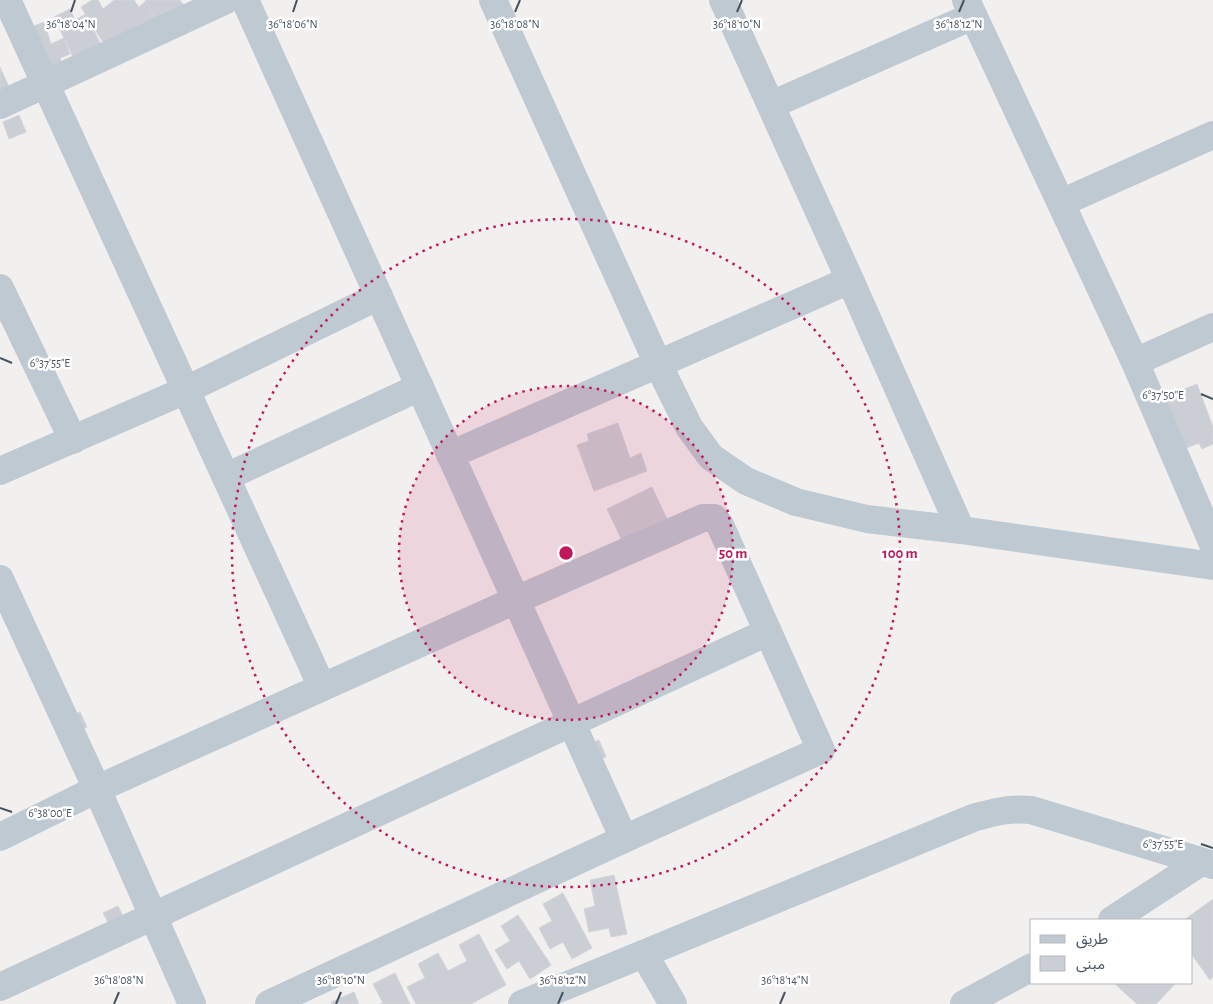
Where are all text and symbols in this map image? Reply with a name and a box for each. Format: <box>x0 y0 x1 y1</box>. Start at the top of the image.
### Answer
text: 36°18'04"N <box>46 18 96 30</box>
text: 36°18'06"N <box>268 18 318 30</box>
text: 36°18'08"N <box>490 18 540 30</box>
text: 36°18'10"N <box>713 18 761 30</box>
text: 36°18'12"N <box>935 18 983 30</box>
text: 6°37'55"E <box>30 357 70 369</box>
text: 6°37'50"E <box>1142 389 1184 401</box>
centre of rings <box>557 544 575 562</box>
text: 50 m <box>719 546 747 561</box>
text: 100 m <box>882 546 918 561</box>
text: 6°38'00"E <box>28 807 72 819</box>
text: 6°37'55"E <box>1143 838 1183 850</box>
legend <box>1030 919 1193 984</box>
text: طريق <box>1076 932 1108 949</box>
text: مبنى <box>1076 957 1105 973</box>
text: 36°18'08"N <box>94 974 144 986</box>
text: 36°18'10"N <box>317 974 365 986</box>
text: 36°18'12"N <box>539 974 587 986</box>
text: 36°18'14"N <box>761 974 809 986</box>

